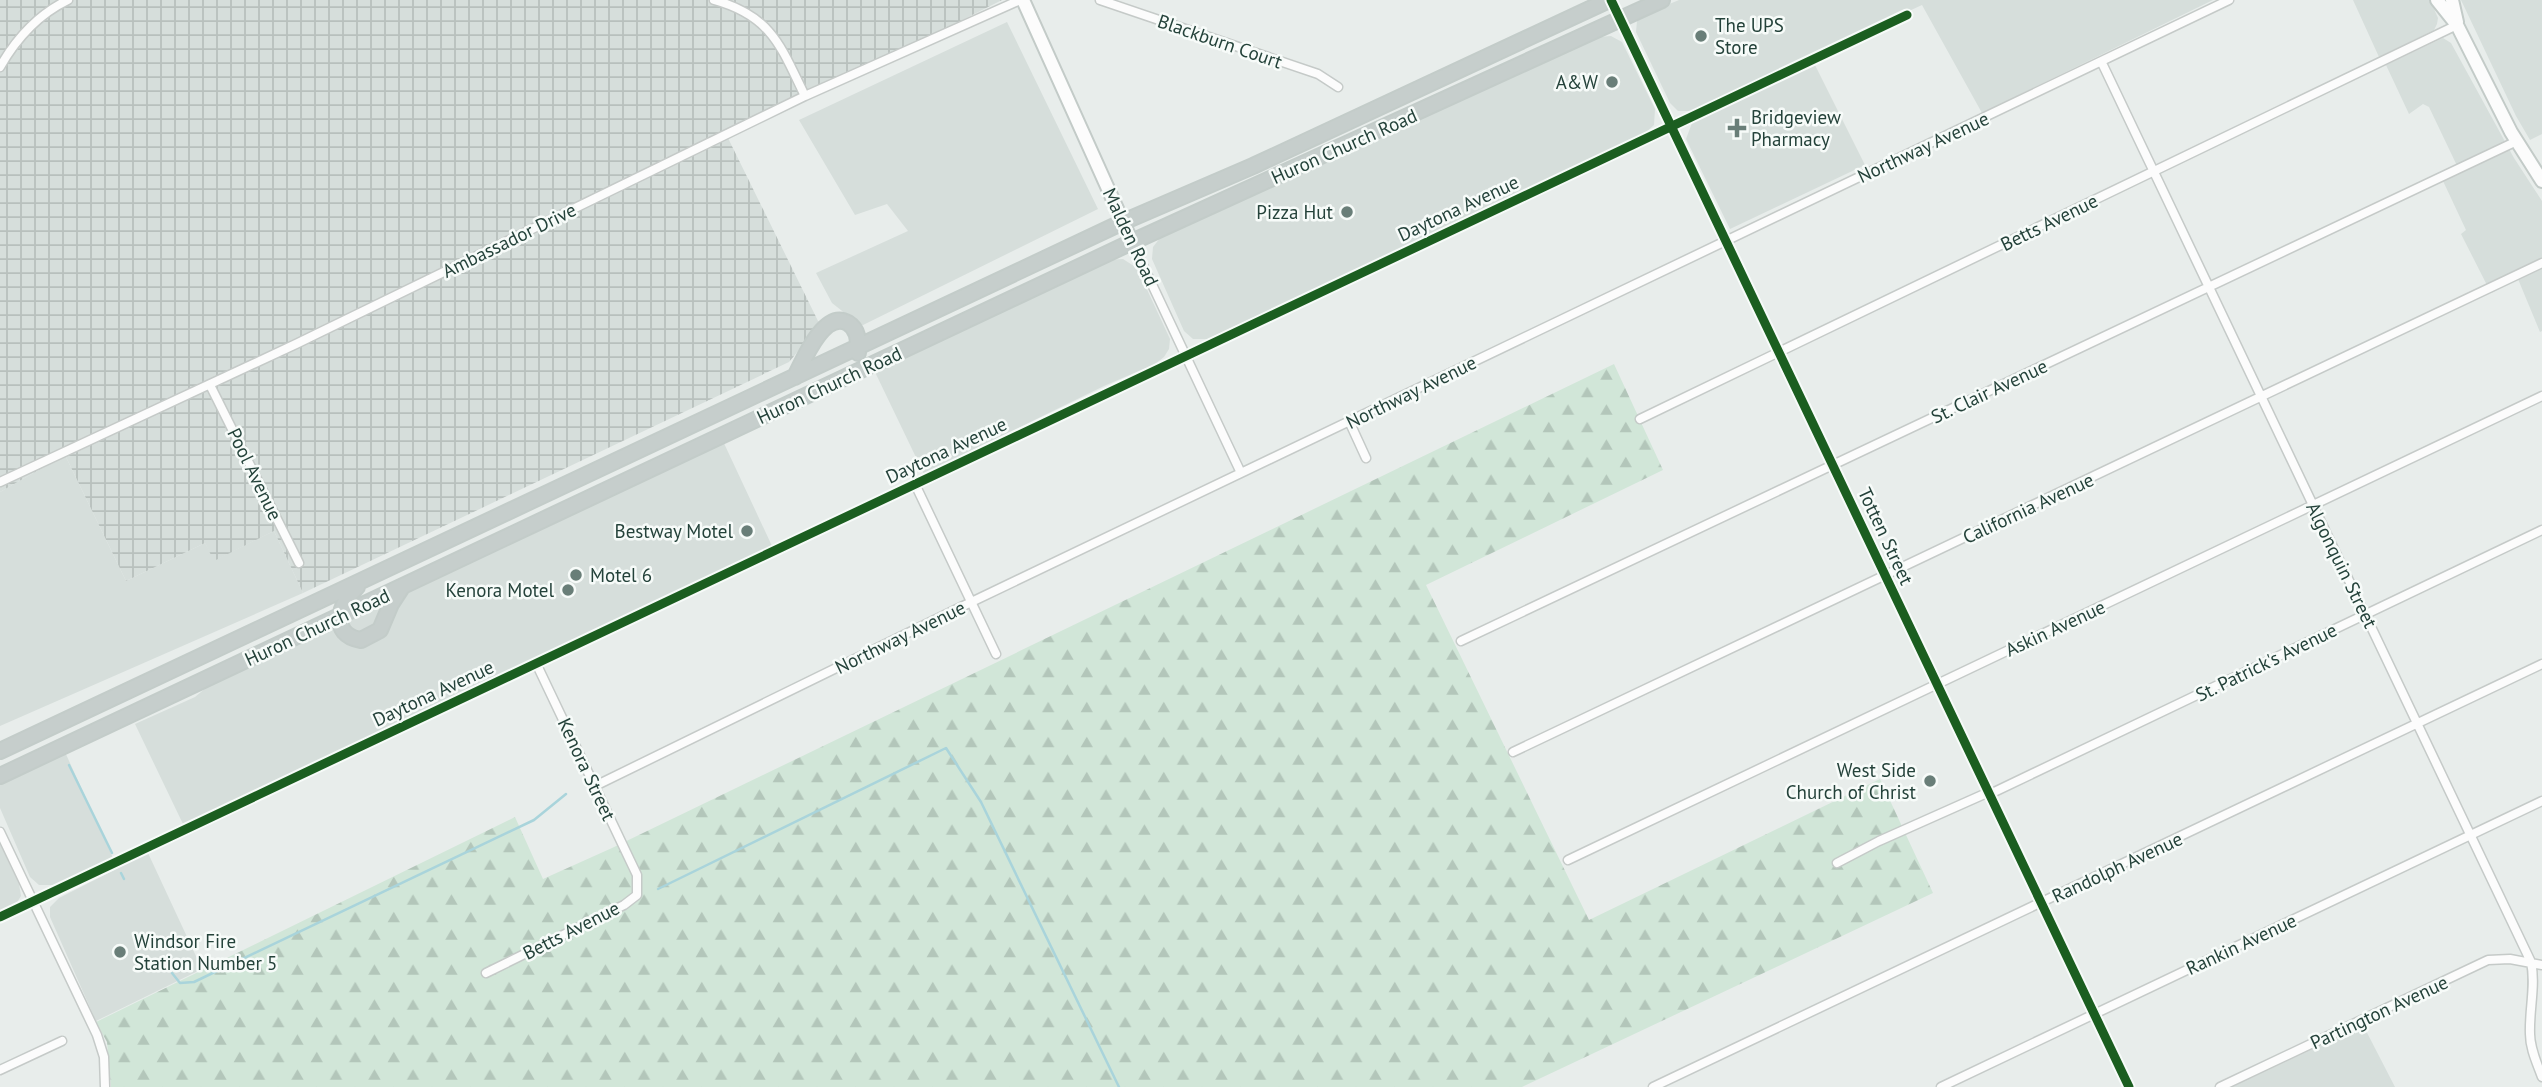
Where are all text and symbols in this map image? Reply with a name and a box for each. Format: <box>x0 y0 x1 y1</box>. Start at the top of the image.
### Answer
street label: Blackburn Court <box>1155 8 1286 74</box>
place label: The UPS Store <box>1715 13 1784 59</box>
marker: The UPS Store <box>1693 28 1709 44</box>
place label: A&W <box>1556 70 1598 94</box>
marker: A&W <box>1604 74 1620 90</box>
street label: Huron Church Road <box>1267 103 1421 189</box>
place label: Bridgeview Pharmacy <box>1751 105 1841 151</box>
street label: Northway Avenue <box>1853 106 1993 188</box>
marker: Bridgeview Pharmacy <box>1729 120 1745 136</box>
street label: Daytona Avenue <box>1394 169 1522 247</box>
street label: Malden Road <box>1098 184 1164 290</box>
street label: Betts Avenue <box>1996 188 2102 256</box>
street label: Ambassador Drive <box>438 197 580 283</box>
place label: Pizza Hut <box>1256 200 1334 224</box>
marker: Pizza Hut <box>1339 204 1355 220</box>
street label: Huron Church Road <box>753 341 905 429</box>
street label: Northway Avenue <box>1342 350 1480 434</box>
street label: St. Clair Avenue <box>1927 354 2051 428</box>
street label: Daytona Avenue <box>882 411 1010 489</box>
street label: Pool Avenue <box>222 424 288 524</box>
street label: California Avenue <box>1959 467 2097 549</box>
street label: Totten Street <box>1853 484 1919 589</box>
street label: Algonquin Street <box>2301 498 2383 632</box>
place label: Bestway Motel <box>615 519 733 543</box>
marker: Bestway Motel <box>739 523 755 539</box>
place label: Motel 6 <box>590 563 652 587</box>
marker: Motel 6 <box>568 567 584 583</box>
place label: Kenora Motel <box>445 578 554 602</box>
marker: Kenora Motel <box>560 582 576 598</box>
street label: Huron Church Road <box>241 583 393 671</box>
street label: Askin Avenue <box>2001 594 2109 662</box>
street label: Northway Avenue <box>831 595 969 679</box>
street label: St. Patrick's Avenue <box>2191 617 2341 707</box>
street label: Daytona Avenue <box>369 654 497 732</box>
street label: Kenora Street <box>553 714 621 825</box>
place label: West Side Church of Christ <box>1786 758 1917 804</box>
marker: West Side Church of Christ <box>1922 773 1938 789</box>
street label: Randolph Avenue <box>2048 826 2186 908</box>
street label: Betts Avenue <box>519 895 623 965</box>
street label: Rankin Avenue <box>2182 908 2300 980</box>
place label: Windsor Fire Station Number 5 <box>134 929 277 975</box>
marker: Windsor Fire Station Number 5 <box>112 944 128 960</box>
street label: Partington Avenue <box>2306 970 2452 1054</box>

